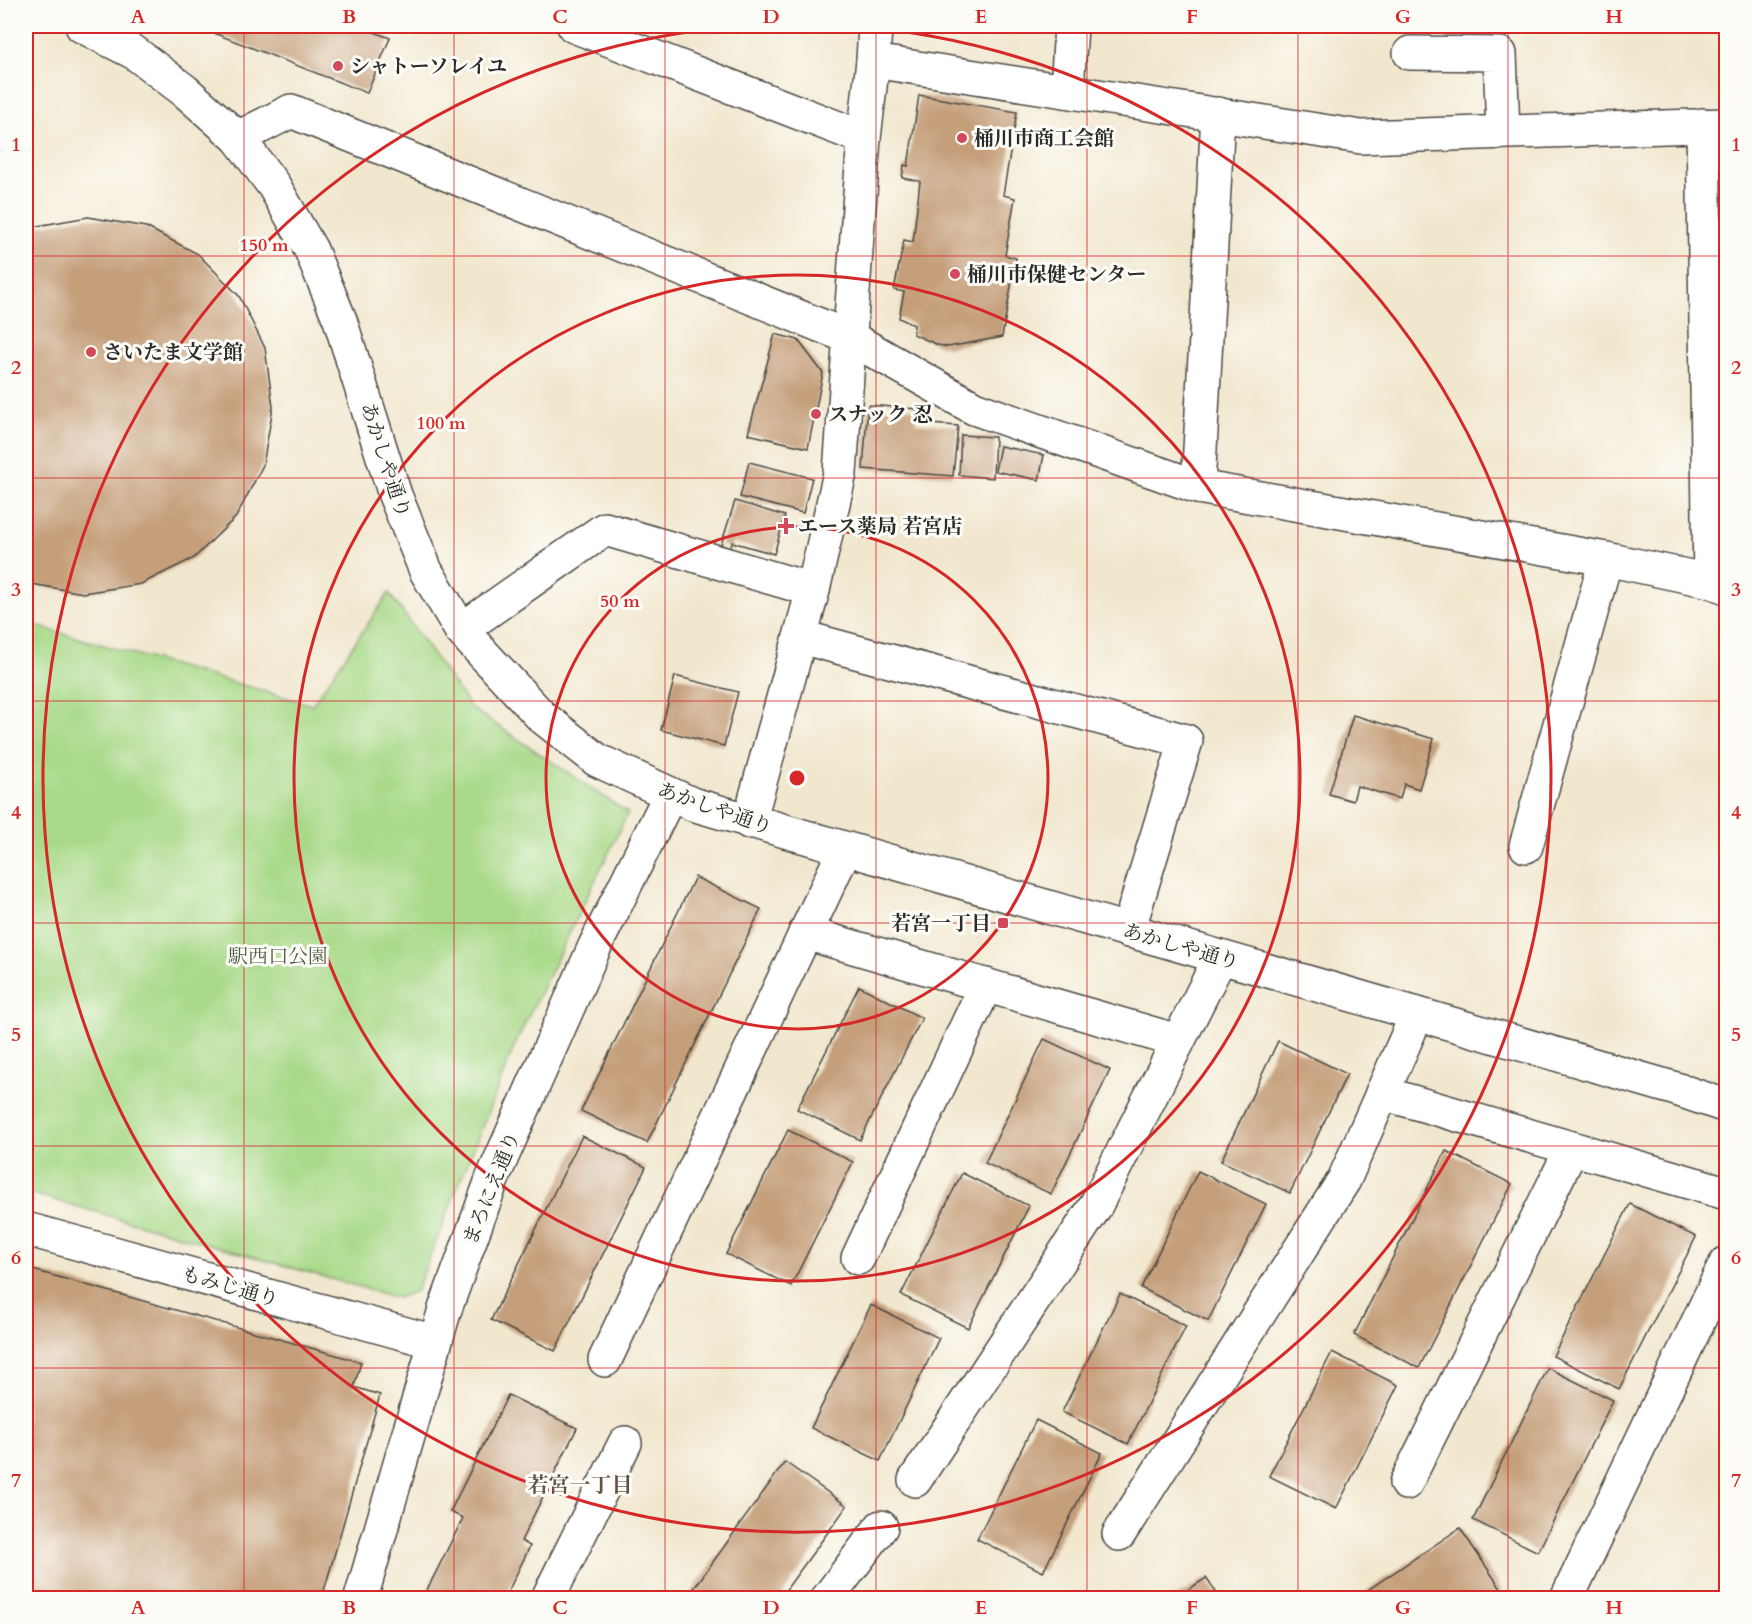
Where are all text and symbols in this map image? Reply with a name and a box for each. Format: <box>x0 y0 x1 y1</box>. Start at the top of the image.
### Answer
text: A <box>130 3 146 30</box>
text: B <box>342 3 356 30</box>
text: C <box>552 3 568 30</box>
text: D <box>762 3 780 30</box>
text: E <box>975 3 987 30</box>
text: F <box>1186 3 1198 30</box>
text: G <box>1395 3 1411 30</box>
text: H <box>1605 3 1623 30</box>
place label: シャトーソレイユ <box>350 53 507 80</box>
marker: シャトーソレイユ <box>331 59 345 73</box>
place label: 桶川市商工会館 <box>974 125 1114 152</box>
text: 1 <box>11 131 21 158</box>
marker: 桶川市商工会館 <box>955 131 969 145</box>
text: 1 <box>1731 131 1741 158</box>
text: 150 m <box>239 233 289 258</box>
place label: 桶川市保健センター <box>967 261 1146 288</box>
marker: 桶川市保健センター <box>948 267 962 281</box>
place label: さいたま文学館 <box>103 339 243 366</box>
marker: さいたま文学館 <box>84 345 98 359</box>
text: 2 <box>11 354 21 381</box>
text: 2 <box>1731 354 1741 381</box>
street label: あかしや通り <box>354 399 417 521</box>
place label: スナック 忍 <box>828 401 933 428</box>
marker: スナック 忍 <box>809 407 823 421</box>
text: 100 m <box>416 411 466 436</box>
place label: エース薬局 若宮店 <box>798 513 962 540</box>
marker: エース薬局 若宮店 <box>779 519 793 533</box>
text: 3 <box>11 576 21 603</box>
text: 3 <box>1731 576 1741 603</box>
text: 50 m <box>600 589 640 614</box>
centre of rings <box>787 768 807 788</box>
street label: あかしや通り <box>654 776 776 841</box>
text: 4 <box>11 799 21 826</box>
text: 4 <box>1731 799 1741 826</box>
place label: 若宮一丁目 <box>891 910 991 937</box>
marker: 若宮一丁目 <box>996 916 1010 930</box>
street label: あかしや通り <box>1119 917 1242 976</box>
park label: 駅西口公園 <box>228 943 328 970</box>
text: 5 <box>11 1021 21 1048</box>
text: 5 <box>1731 1021 1741 1048</box>
street label: まろにえ通り <box>456 1127 526 1249</box>
text: 6 <box>11 1244 21 1271</box>
text: 6 <box>1731 1244 1741 1271</box>
street label: もみじ通り <box>178 1260 282 1313</box>
text: 7 <box>11 1467 21 1494</box>
text: 7 <box>1731 1467 1741 1494</box>
district label: 若宮一丁目 <box>528 1471 633 1500</box>
text: A <box>130 1594 146 1621</box>
text: B <box>342 1594 356 1621</box>
text: C <box>552 1594 568 1621</box>
text: D <box>762 1594 780 1621</box>
text: E <box>975 1594 987 1621</box>
text: F <box>1186 1594 1198 1621</box>
text: G <box>1395 1594 1411 1621</box>
text: H <box>1605 1594 1623 1621</box>

